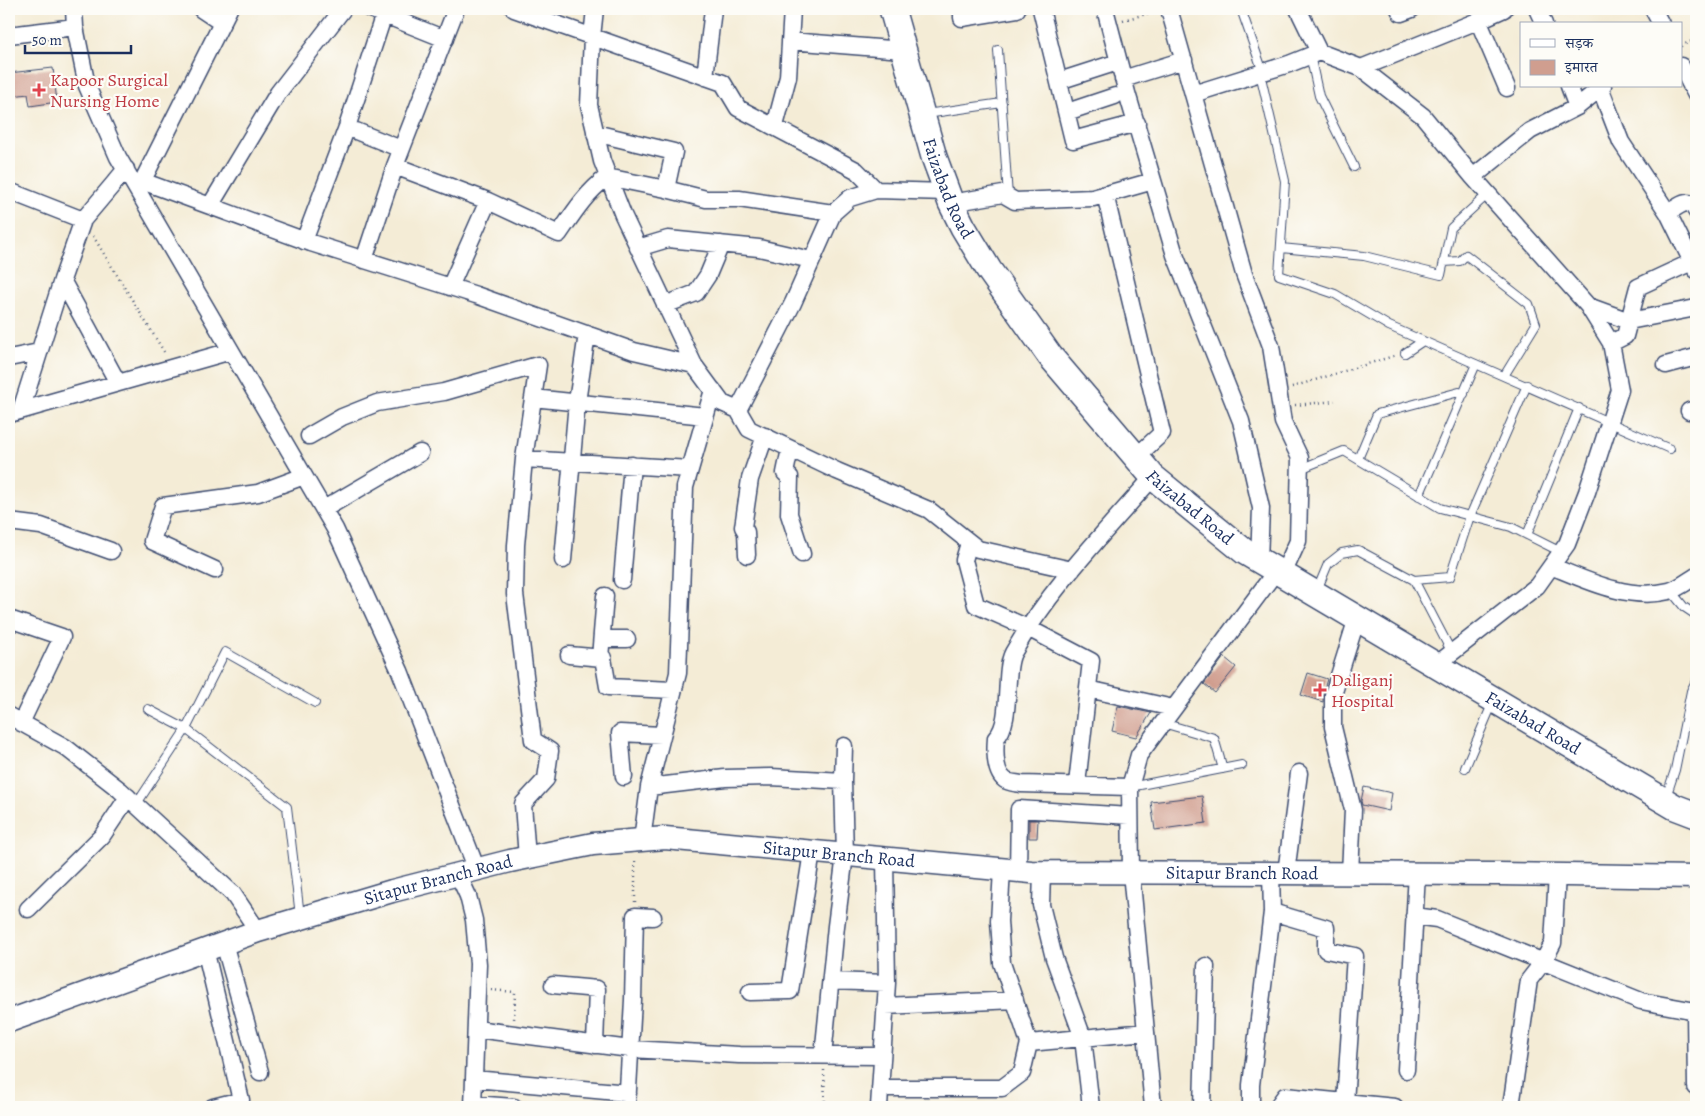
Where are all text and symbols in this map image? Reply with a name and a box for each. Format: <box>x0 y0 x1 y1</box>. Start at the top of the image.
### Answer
scale bar <box>25 22 131 54</box>
legend <box>1520 22 1682 88</box>
text: 50 m <box>32 30 62 50</box>
text: सड़क <box>1564 33 1594 53</box>
text: इमारत <box>1564 57 1599 77</box>
place label: Kapoor Surgical Nursing Home <box>50 68 169 113</box>
marker: Kapoor Surgical Nursing Home <box>32 83 46 97</box>
street label: Faizabad Road <box>917 135 980 244</box>
street label: Faizabad Road <box>1140 465 1239 550</box>
place label: Daliganj Hospital <box>1331 668 1394 713</box>
marker: Daliganj Hospital <box>1313 683 1327 697</box>
street label: Faizabad Road <box>1481 685 1586 761</box>
street label: Sitapur Branch Road <box>762 835 916 873</box>
street label: Sitapur Branch Road <box>361 849 515 911</box>
street label: Sitapur Branch Road <box>1166 861 1319 885</box>

